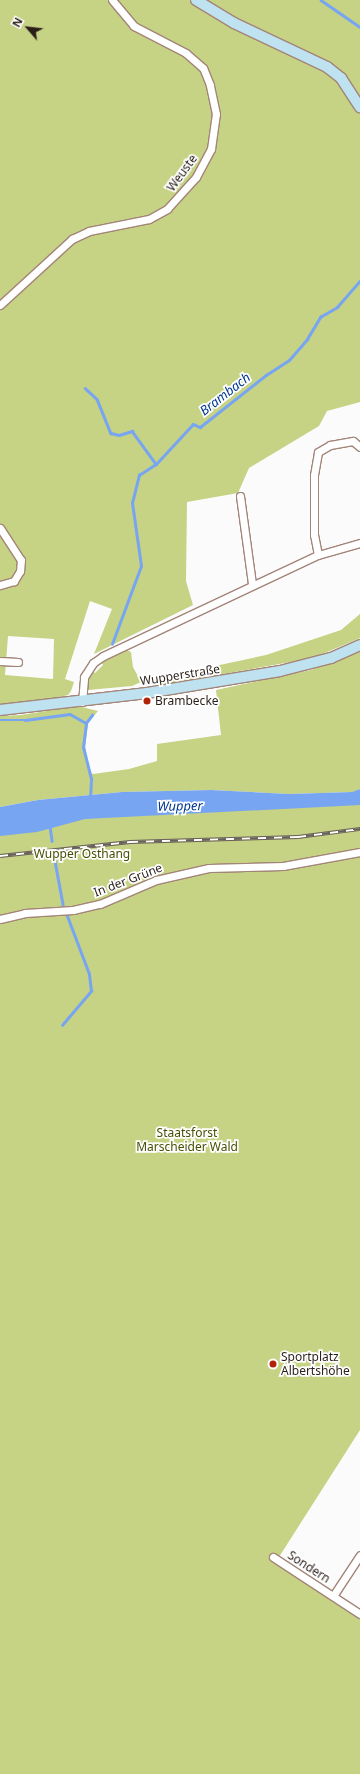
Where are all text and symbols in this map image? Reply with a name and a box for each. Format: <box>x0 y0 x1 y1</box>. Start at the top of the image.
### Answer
north arrow <box>8 8 48 48</box>
text: N <box>8 15 26 30</box>
street label: Weuste <box>164 152 200 194</box>
water label: Brambach <box>197 369 253 419</box>
street label: Wupperstraße <box>139 662 221 688</box>
place label: Brambecke <box>155 694 219 708</box>
marker: Brambecke <box>142 696 152 706</box>
water label: Wupper <box>157 798 203 814</box>
park label: Wupper Osthang <box>34 847 130 861</box>
street label: In der Grüne <box>92 860 164 900</box>
park label: Staatsforst Marscheider Wald <box>136 1126 238 1154</box>
place label: Sportplatz Albertshöhe <box>281 1350 350 1378</box>
marker: Sportplatz Albertshöhe <box>268 1359 278 1369</box>
street label: Sondern <box>285 1548 333 1586</box>

